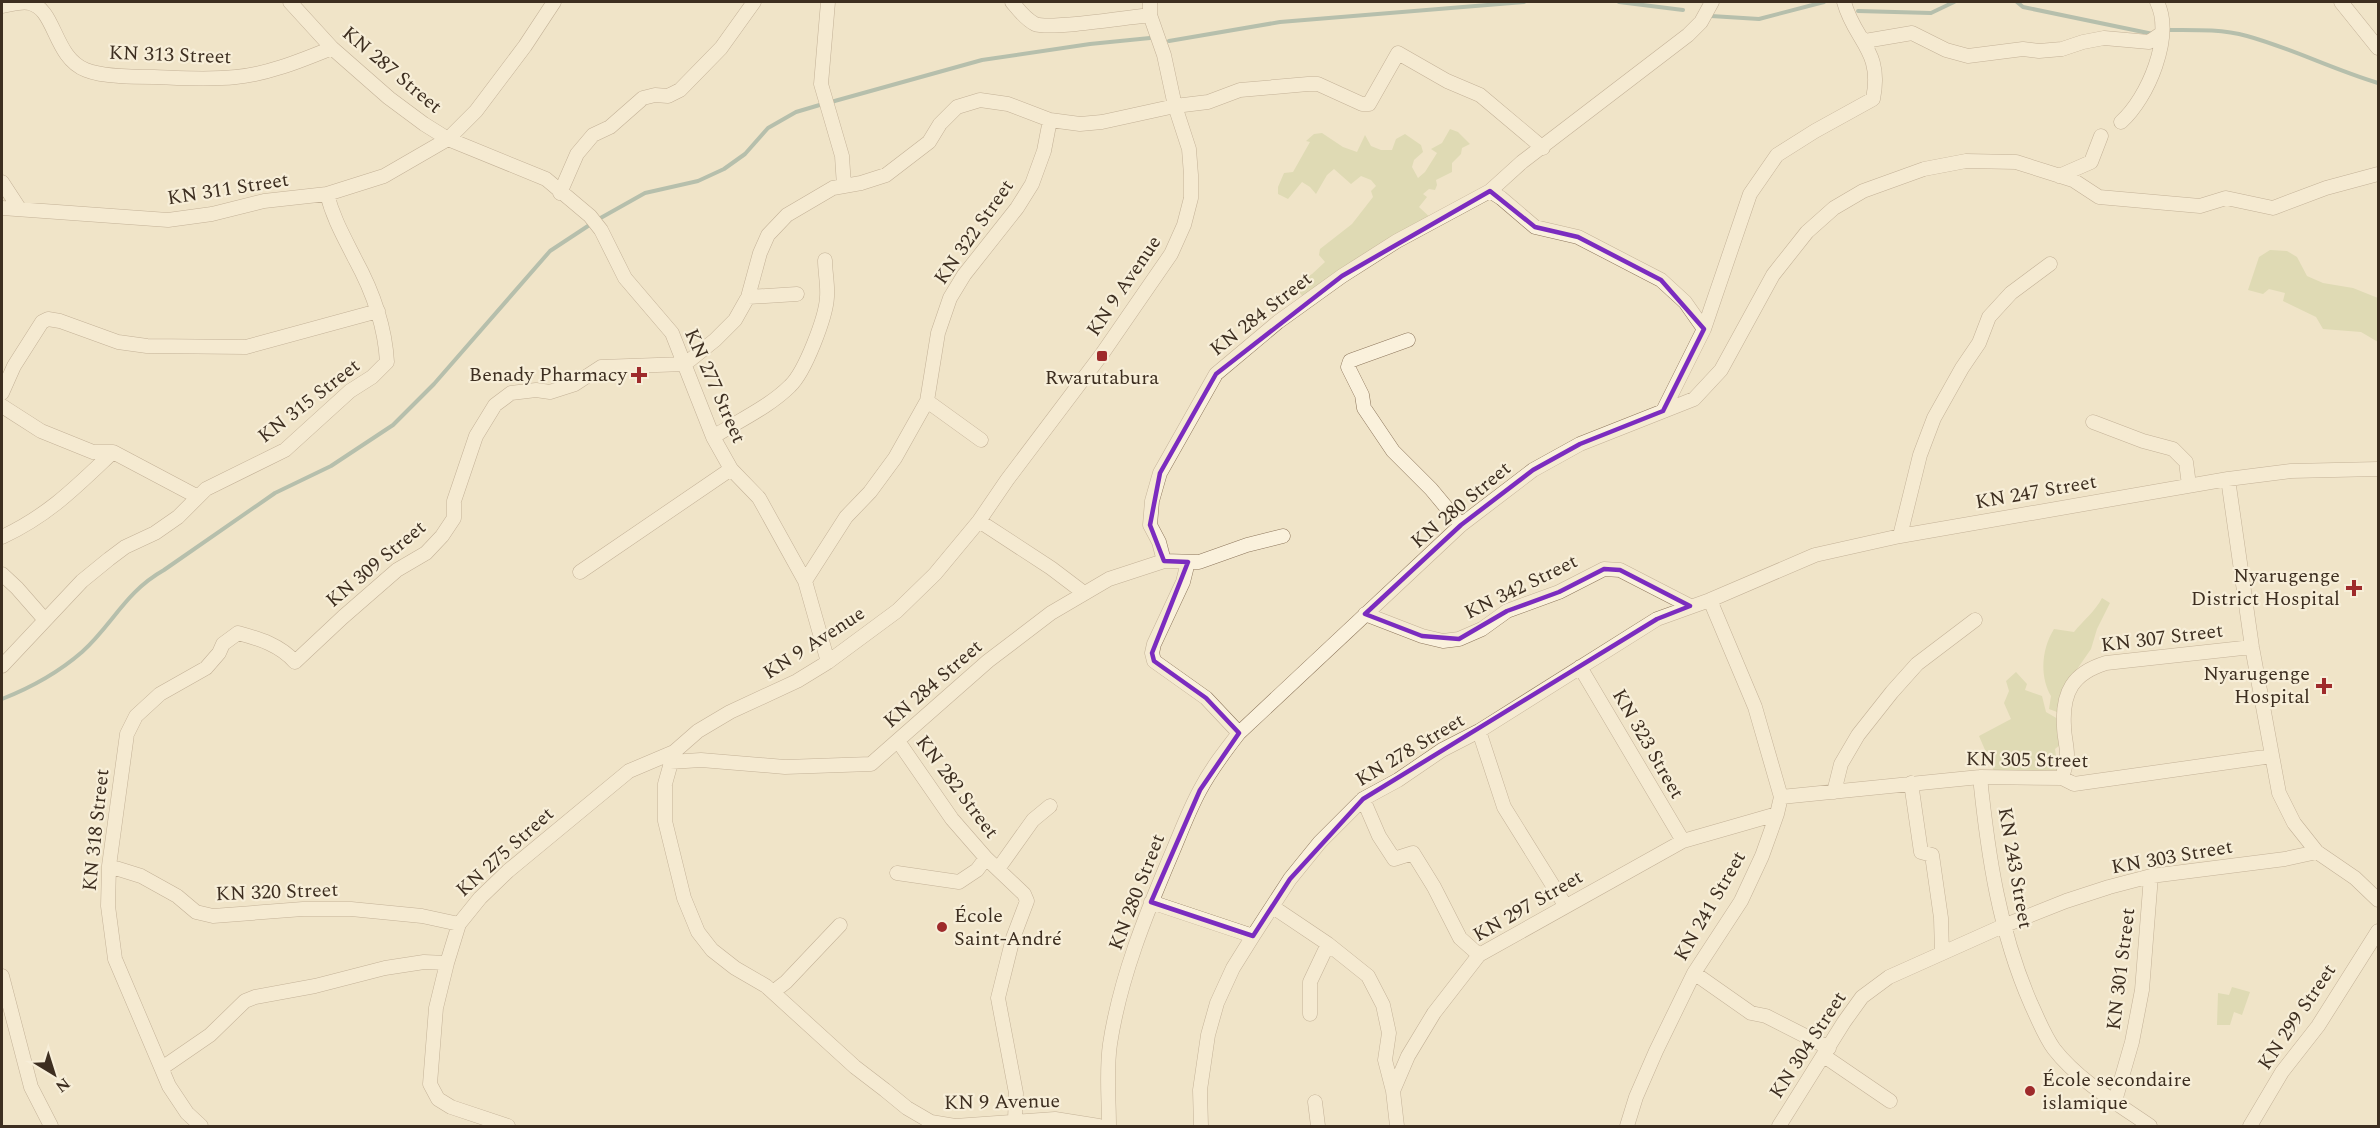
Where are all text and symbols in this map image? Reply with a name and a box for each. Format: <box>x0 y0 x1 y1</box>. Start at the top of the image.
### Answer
street label: KN 287 Street <box>335 19 449 121</box>
street label: KN 313 Street <box>108 38 232 72</box>
street label: KN 311 Street <box>165 165 291 213</box>
street label: KN 322 Street <box>926 173 1022 291</box>
street label: KN 9 Avenue <box>1079 229 1169 343</box>
street label: KN 284 Street <box>1203 264 1319 364</box>
street label: KN 277 Street <box>676 324 754 448</box>
marker: Rwarutabura <box>1095 349 1109 363</box>
street label: KN 315 Street <box>251 351 367 451</box>
place label: Benady Pharmacy <box>469 360 628 390</box>
place label: Rwarutabura <box>1045 363 1159 393</box>
marker: Benady Pharmacy <box>632 368 646 382</box>
street label: KN 280 Street <box>1404 454 1518 556</box>
street label: KN 247 Street <box>1973 467 2099 517</box>
street label: KN 309 Street <box>319 513 433 615</box>
street label: KN 342 Street <box>1459 547 1583 627</box>
place label: Nyarugenge District Hospital <box>2191 561 2340 614</box>
marker: Nyarugenge District Hospital <box>2345 579 2363 597</box>
street label: KN 9 Avenue <box>757 599 871 687</box>
street label: KN 307 Street <box>2099 616 2225 660</box>
street label: KN 284 Street <box>877 632 989 736</box>
place label: Nyarugenge Hospital <box>2203 659 2310 712</box>
marker: Nyarugenge Hospital <box>2315 677 2333 695</box>
street label: KN 323 Street <box>1604 683 1692 805</box>
street label: KN 278 Street <box>1350 706 1470 794</box>
street label: KN 282 Street <box>908 729 1006 845</box>
street label: KN 305 Street <box>1965 744 2089 776</box>
street label: KN 318 Street <box>75 767 117 893</box>
street label: KN 275 Street <box>449 800 561 904</box>
street label: KN 243 Street <box>1990 805 2040 931</box>
street label: KN 280 Street <box>1101 829 1173 955</box>
street label: KN 303 Street <box>2109 832 2235 882</box>
street label: KN 241 Street <box>1666 845 1754 967</box>
street label: KN 297 Street <box>1467 862 1589 950</box>
street label: KN 320 Street <box>215 875 339 909</box>
place label: École Saint-André <box>954 901 1062 954</box>
street label: KN 301 Street <box>2099 906 2143 1032</box>
marker: École Saint-André <box>935 920 949 934</box>
street label: KN 299 Street <box>2250 958 2344 1076</box>
street label: KN 304 Street <box>1762 985 1854 1105</box>
north arrow <box>24 1044 84 1104</box>
place label: École secondaire islamique <box>2042 1065 2191 1118</box>
text: N <box>50 1072 75 1099</box>
marker: École secondaire islamique <box>2023 1084 2037 1098</box>
street label: KN 9 Avenue <box>944 1086 1060 1118</box>

